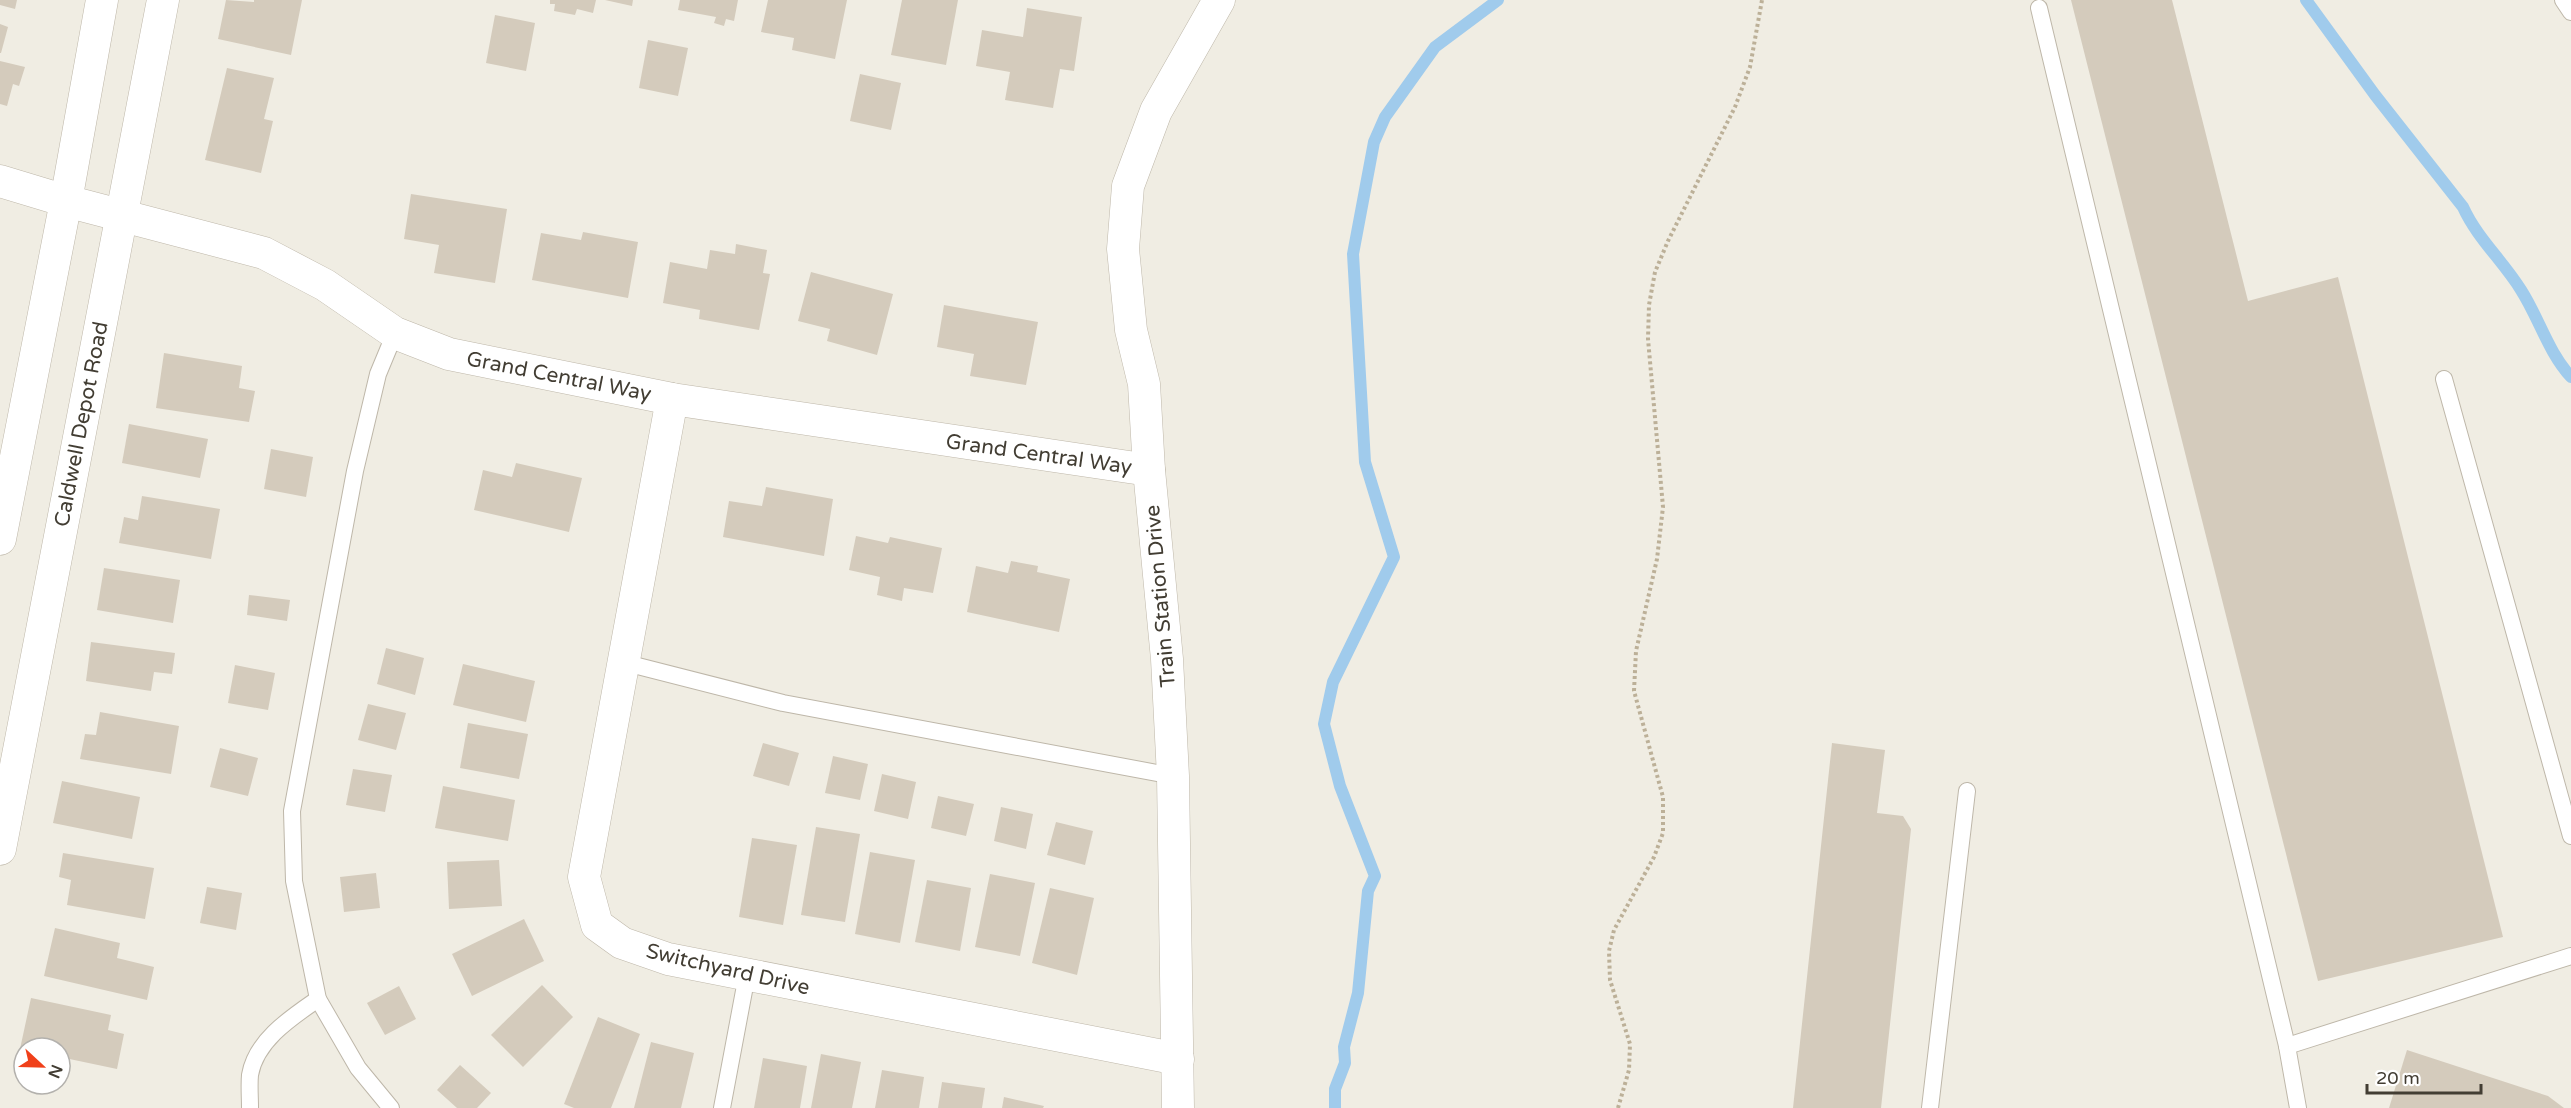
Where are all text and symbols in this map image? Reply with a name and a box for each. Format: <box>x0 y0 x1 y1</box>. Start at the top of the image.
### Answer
street label: Caldwell Depot Road <box>49 319 114 529</box>
street label: Grand Central Way <box>464 346 653 407</box>
street label: Grand Central Way <box>944 429 1134 480</box>
street label: Train Station Drive <box>1140 504 1181 688</box>
street label: Switchyard Drive <box>644 939 812 1000</box>
north arrow <box>12 1036 72 1096</box>
scale bar <box>2367 1057 2481 1095</box>
text: N <box>43 1062 67 1081</box>
text: 20 m <box>2376 1067 2420 1089</box>

